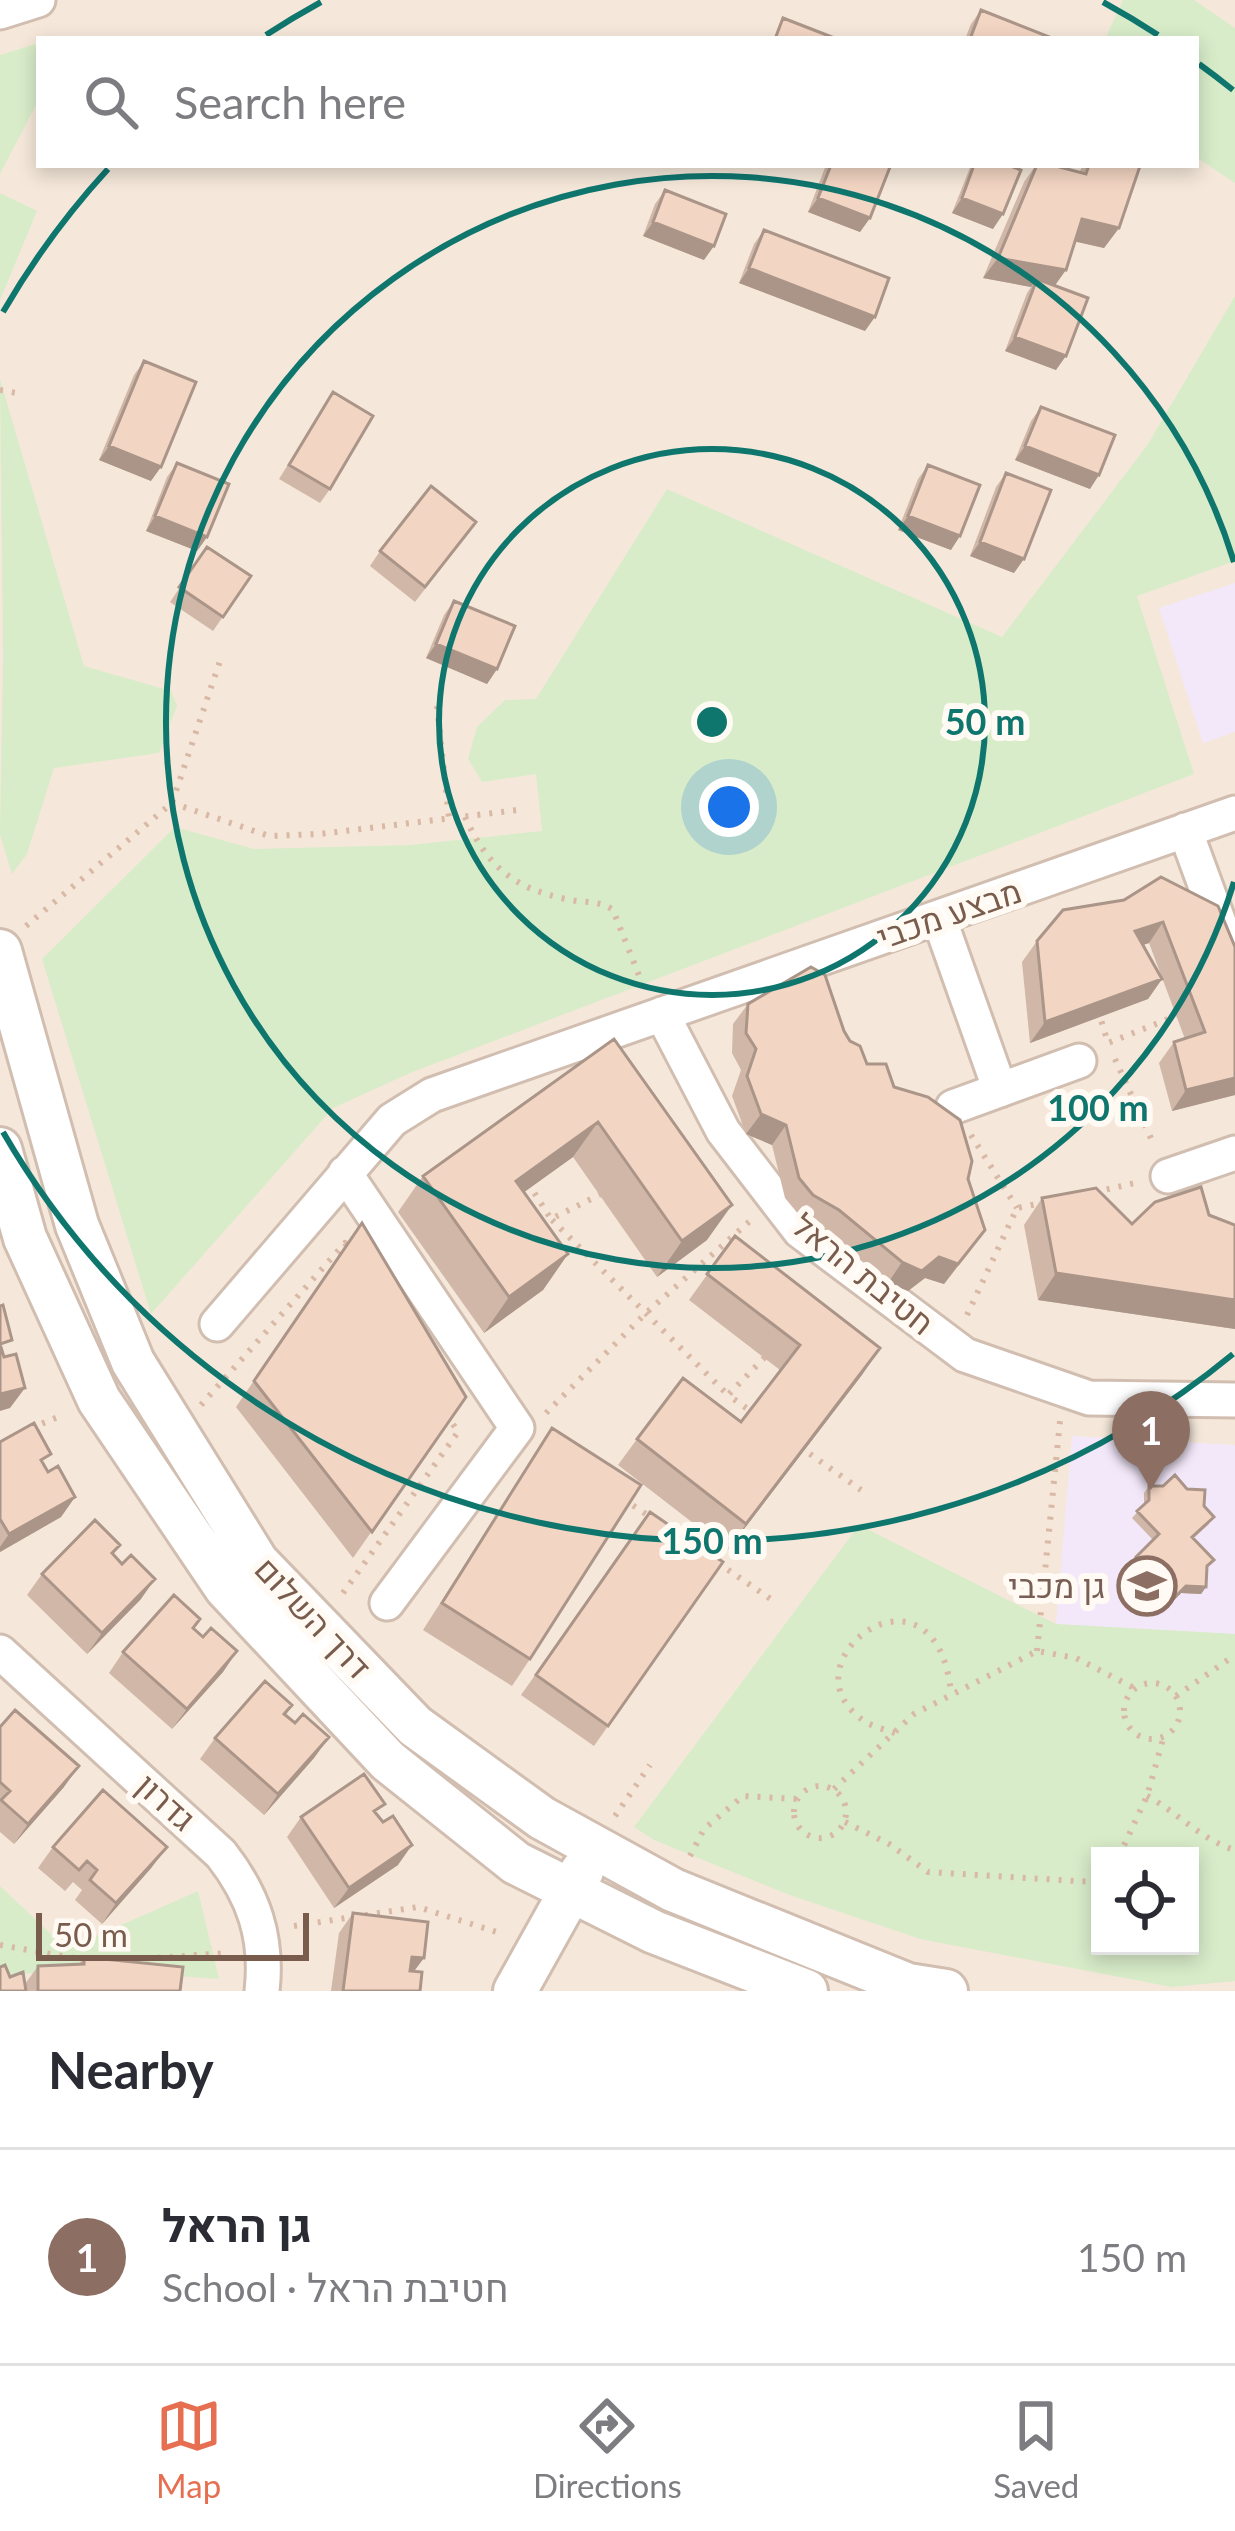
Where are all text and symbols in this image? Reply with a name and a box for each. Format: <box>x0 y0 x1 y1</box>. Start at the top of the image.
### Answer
search box <box>36 36 1199 168</box>
icon: search <box>78 69 144 135</box>
text: Search here <box>174 75 406 129</box>
text: 50 m <box>945 699 1025 743</box>
centre of rings <box>691 701 733 743</box>
your location <box>699 777 759 837</box>
street label: מבצע מכבי <box>871 870 1026 956</box>
text: 100 m <box>1047 1085 1149 1129</box>
street label: חטיבת הראל <box>785 1204 942 1342</box>
pin: 1 <box>1112 1391 1190 1490</box>
text: 150 m <box>661 1518 763 1562</box>
street label: דרך השלום <box>247 1548 380 1686</box>
school or university icon: גן מכבי <box>1116 1555 1178 1617</box>
place label: גן מכבי <box>1008 1565 1105 1605</box>
street label: גדרון <box>129 1765 204 1838</box>
map controls <box>1091 1847 1199 1955</box>
button: locate <box>1091 1847 1199 1955</box>
scale bar <box>36 1907 309 1960</box>
text: 50 m <box>54 1914 128 1954</box>
text: Nearby <box>48 2039 214 2100</box>
text: גן הראל <box>162 2198 312 2252</box>
text: 1 <box>76 2234 98 2280</box>
text: 150 m <box>1077 2234 1187 2280</box>
text: School · חטיבת הראל <box>162 2264 508 2310</box>
tab: Map <box>156 2393 222 2505</box>
tab: Directions <box>533 2393 682 2505</box>
tab: Saved <box>993 2393 1079 2505</box>

